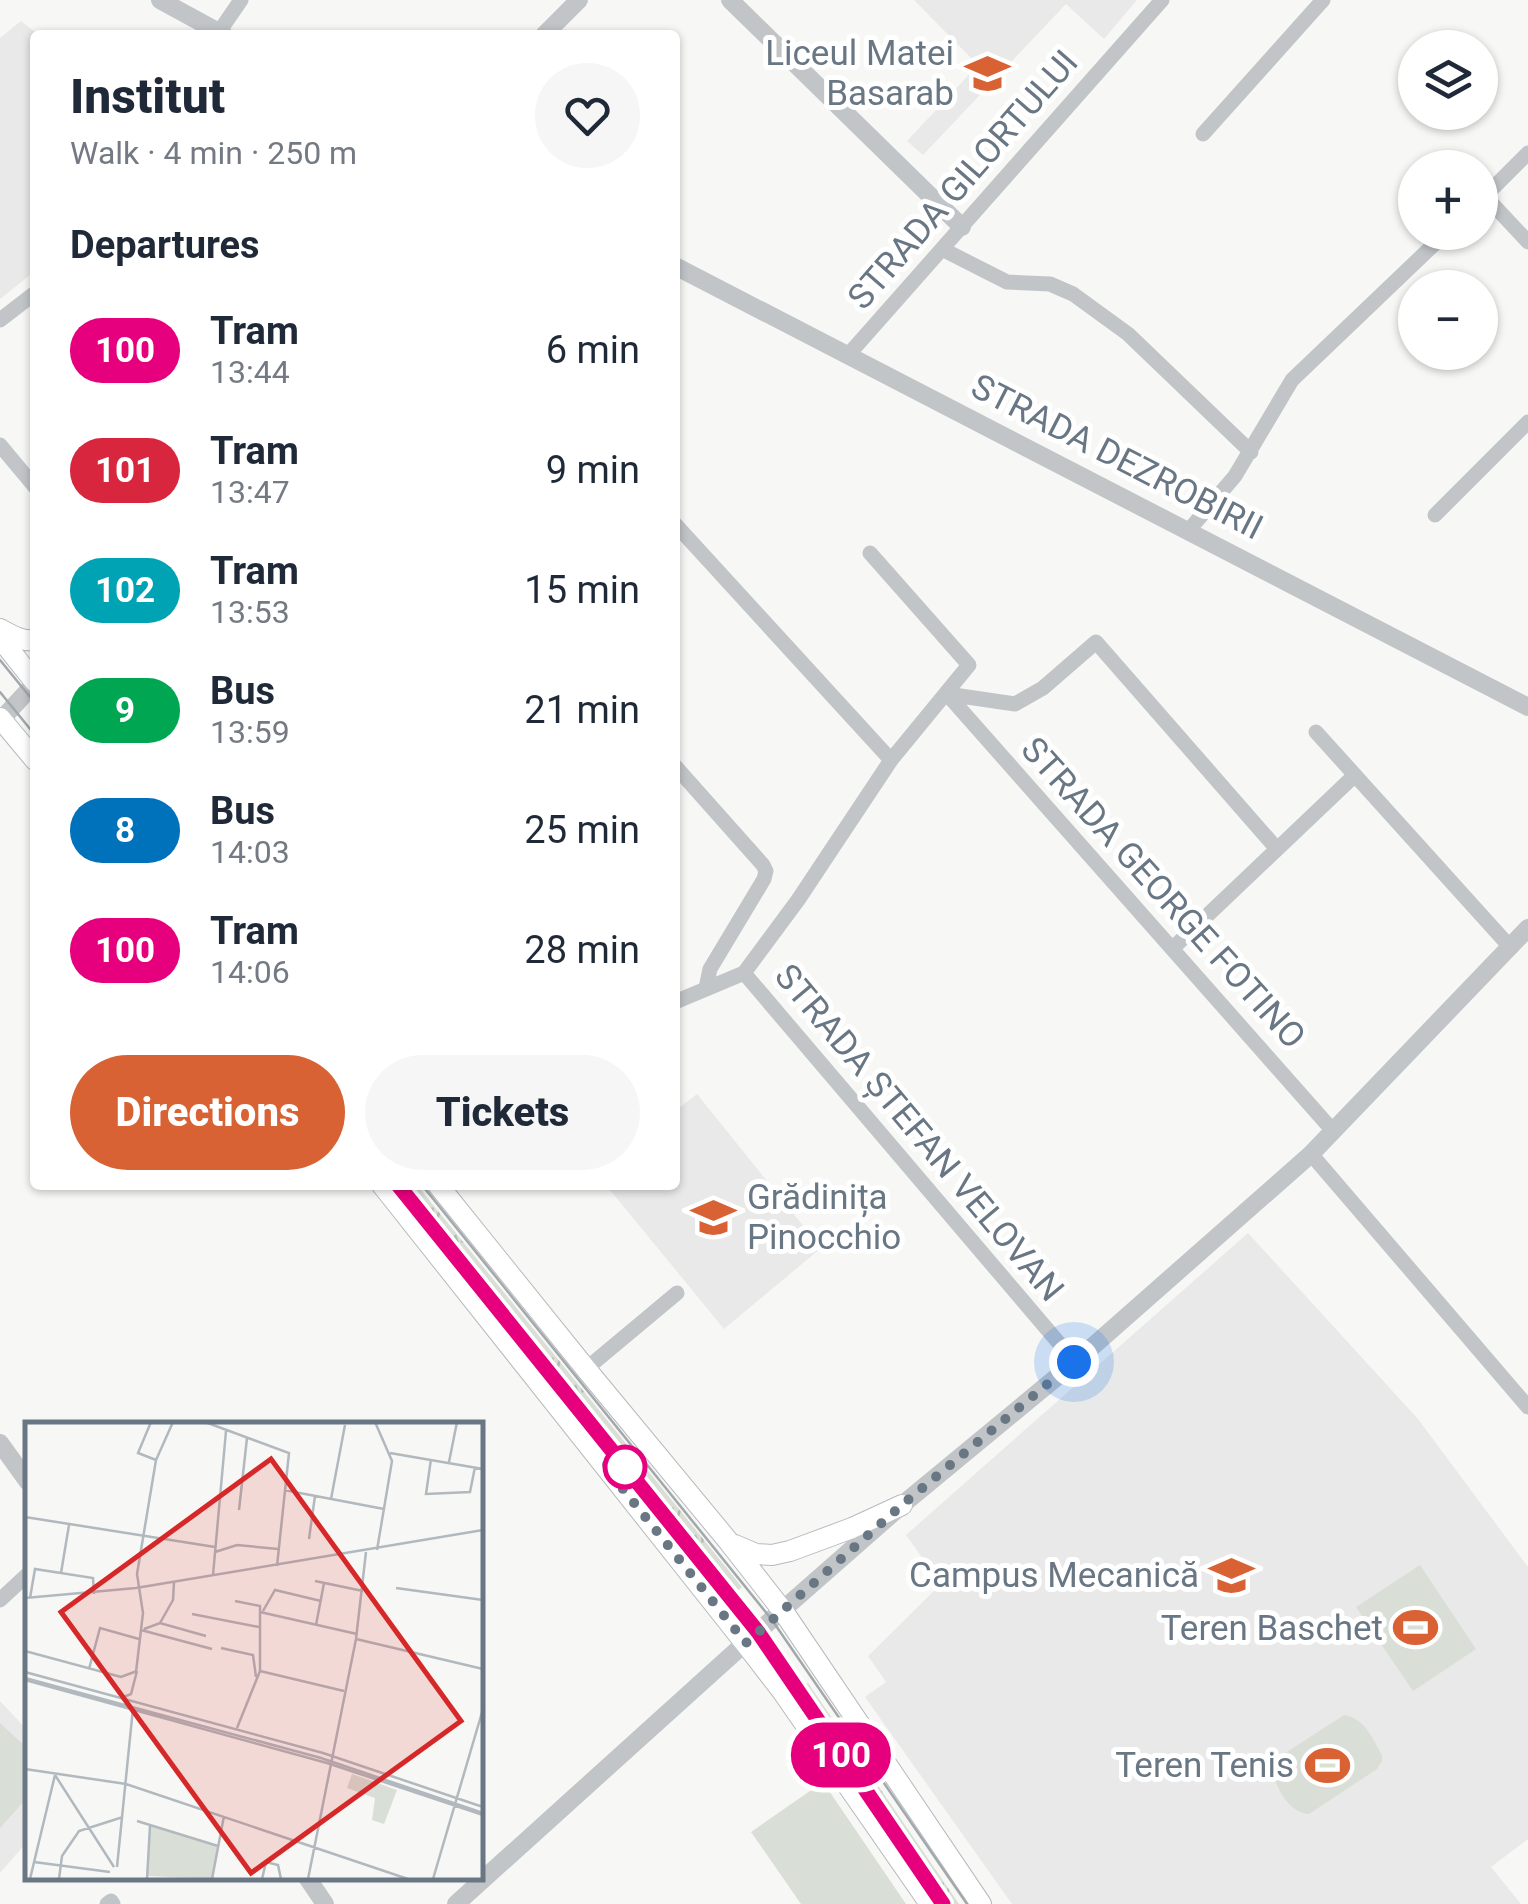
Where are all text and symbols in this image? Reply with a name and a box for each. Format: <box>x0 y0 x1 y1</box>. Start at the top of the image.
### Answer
map controls <box>1398 30 1498 370</box>
button: layers <box>1398 30 1498 130</box>
place label: Liceul Matei Basarab <box>765 33 954 114</box>
street label: STRADA GILORTULUI <box>840 42 1086 318</box>
school or university icon: Liceul Matei Basarab <box>963 49 1011 97</box>
button: heart <box>535 63 640 168</box>
text: Institut <box>70 68 225 125</box>
text: Walk · 4 min · 250 m <box>70 134 357 172</box>
button: + <box>1398 150 1498 250</box>
text: Departures <box>70 223 260 267</box>
button: − <box>1398 270 1498 370</box>
text: Tram <box>210 309 299 353</box>
text: 6 min <box>546 328 640 372</box>
text: 100 <box>95 330 155 371</box>
text: 13:44 <box>210 353 290 391</box>
street label: STRADA DEZROBIRII <box>964 366 1270 548</box>
text: Tram <box>210 429 299 473</box>
text: 9 min <box>546 448 640 492</box>
text: 101 <box>95 450 155 491</box>
text: 13:47 <box>210 473 290 511</box>
text: Tram <box>210 549 299 593</box>
text: 15 min <box>524 568 640 612</box>
text: 102 <box>95 570 155 611</box>
text: 13:53 <box>210 593 290 631</box>
text: Bus <box>210 669 275 713</box>
text: 21 min <box>524 688 640 732</box>
text: 9 <box>115 690 135 731</box>
text: 13:59 <box>210 713 290 751</box>
street label: STRADA GEORGE FOTINO <box>1012 729 1314 1057</box>
text: Bus <box>210 789 275 833</box>
text: 25 min <box>524 808 640 852</box>
text: 8 <box>115 810 135 851</box>
text: 14:03 <box>210 833 290 871</box>
text: Tram <box>210 909 299 953</box>
text: 28 min <box>524 928 640 972</box>
text: 100 <box>95 930 155 971</box>
text: 14:06 <box>210 953 290 991</box>
street label: STRADA ȘTEFAN VELOVAN <box>766 956 1072 1310</box>
button: Directions <box>70 1055 345 1170</box>
button: Tickets <box>365 1055 640 1170</box>
place label: Grădinița Pinocchio <box>747 1177 901 1258</box>
school or university icon: Grădinița Pinocchio <box>690 1193 738 1241</box>
your location <box>1049 1337 1099 1387</box>
inset map <box>25 1422 482 1879</box>
unlabelled marker <box>604 1446 646 1488</box>
school or university icon: Campus Mecanică <box>1208 1551 1256 1599</box>
place label: Campus Mecanică <box>909 1555 1199 1596</box>
sports icon: Teren Baschet <box>1392 1604 1440 1652</box>
place label: Teren Baschet <box>1161 1608 1383 1649</box>
line badge: 100 <box>784 1722 898 1788</box>
text: 100 <box>811 1735 871 1776</box>
sports icon: Teren Tenis <box>1303 1741 1351 1789</box>
place label: Teren Tenis <box>1115 1745 1294 1786</box>

